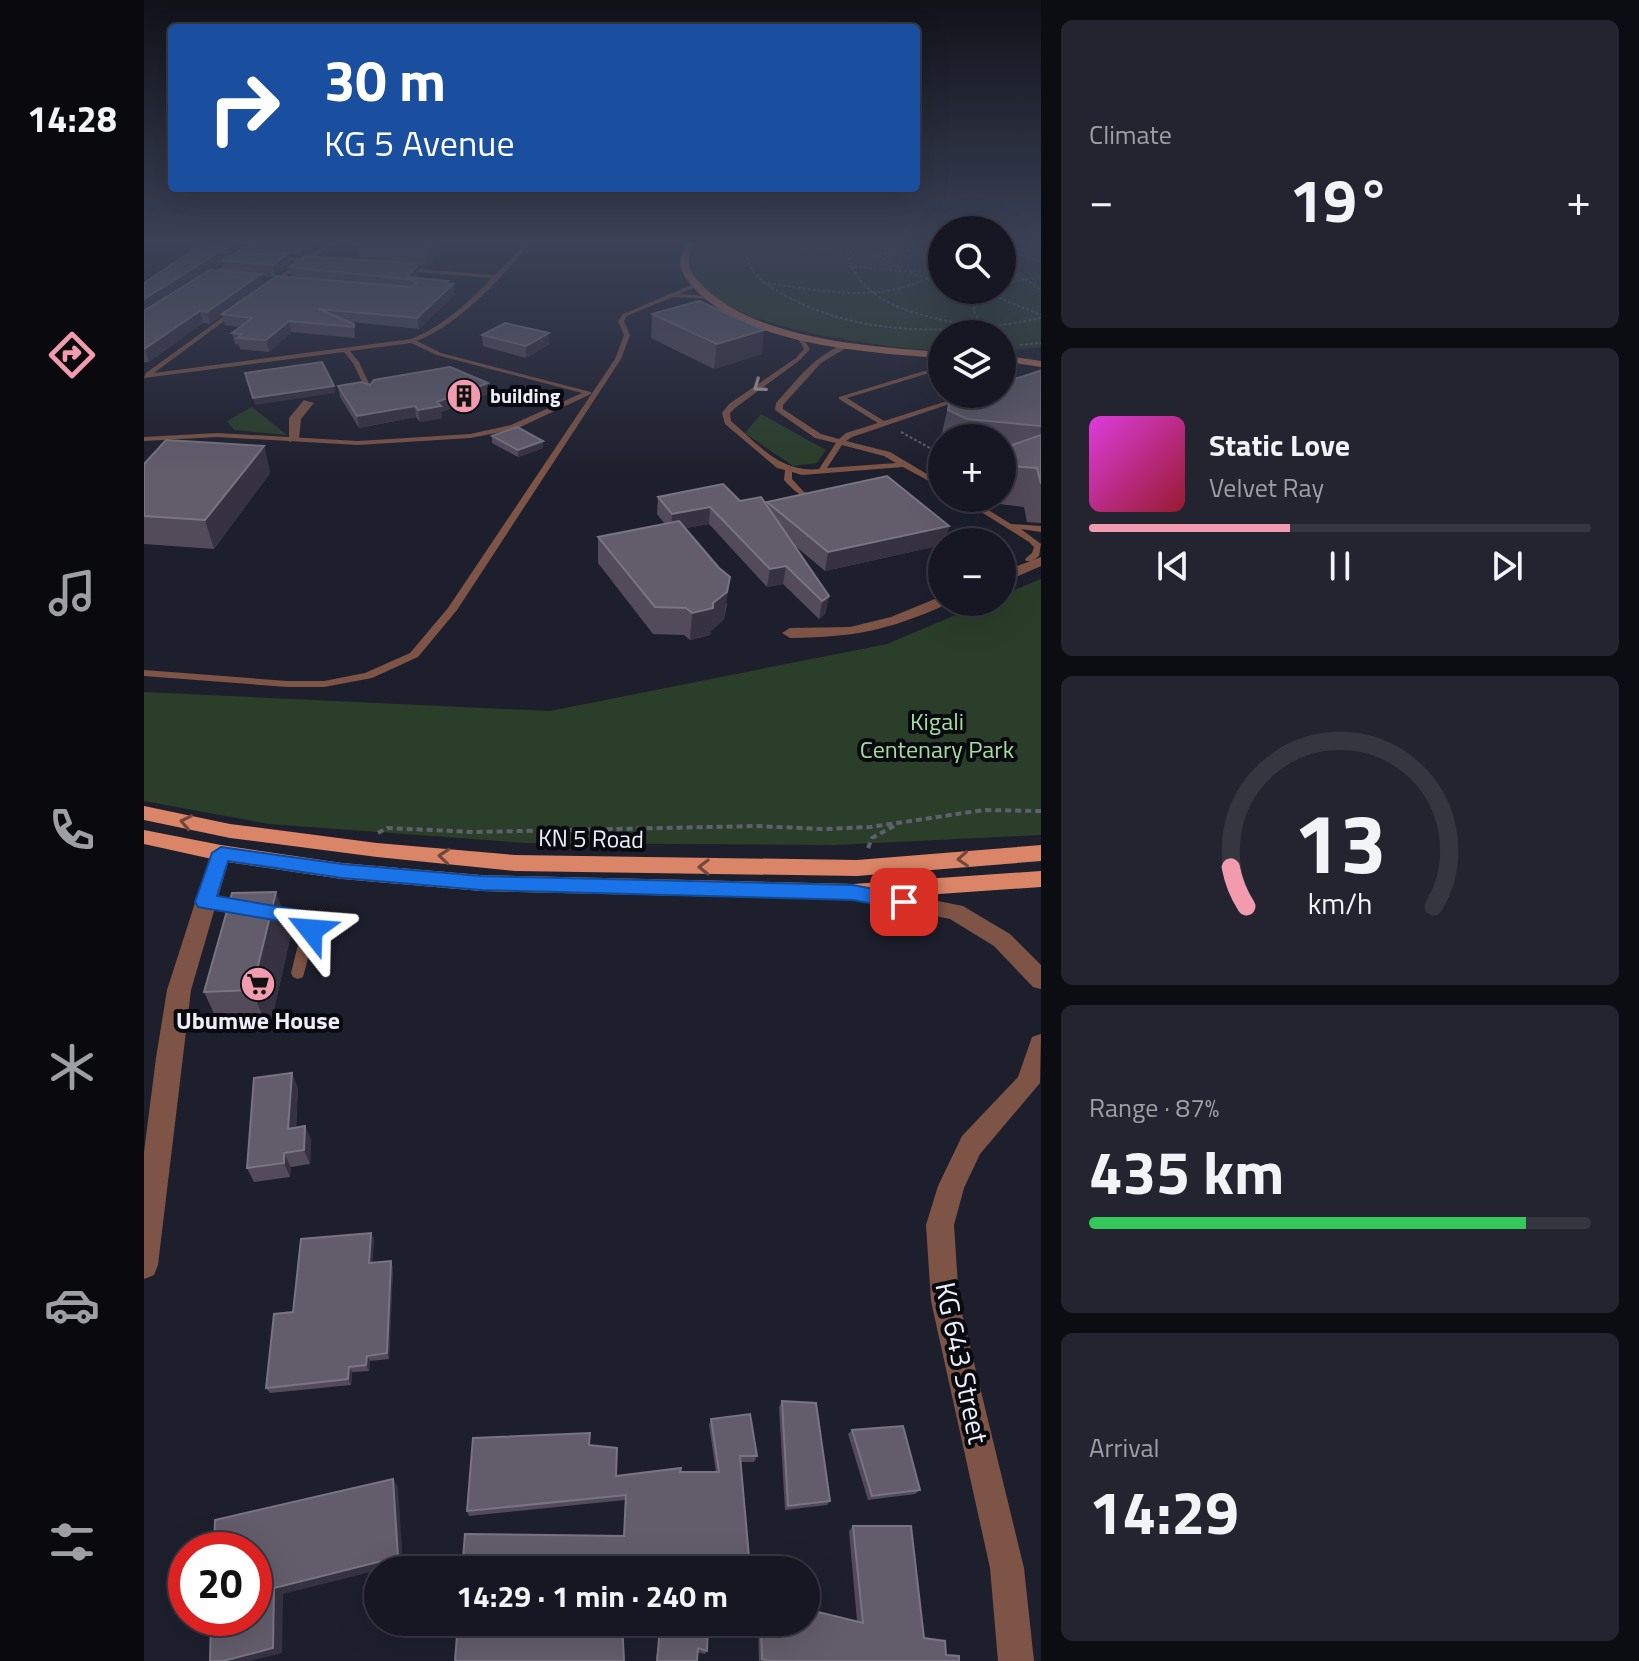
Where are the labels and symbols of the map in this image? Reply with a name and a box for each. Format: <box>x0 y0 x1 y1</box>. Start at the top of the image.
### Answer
one-way arrow <box>754 376 768 391</box>
building icon: building <box>445 377 483 415</box>
place label: building <box>490 380 561 411</box>
park label: Kigali Centenary Park <box>860 703 1015 767</box>
one-way arrow <box>180 814 194 831</box>
street label: KN 5 Road <box>538 819 644 857</box>
one-way arrow <box>437 848 450 865</box>
one-way arrow <box>956 850 969 867</box>
one-way arrow <box>697 858 710 876</box>
pin <box>870 868 938 936</box>
position arrow <box>269 888 353 972</box>
supermarket icon: Ubumwe House <box>239 965 277 1003</box>
place label: Ubumwe House <box>176 1002 340 1038</box>
street label: KG 643 Street <box>924 1278 1001 1448</box>
speed limit sign: 20 <box>168 1532 272 1636</box>

